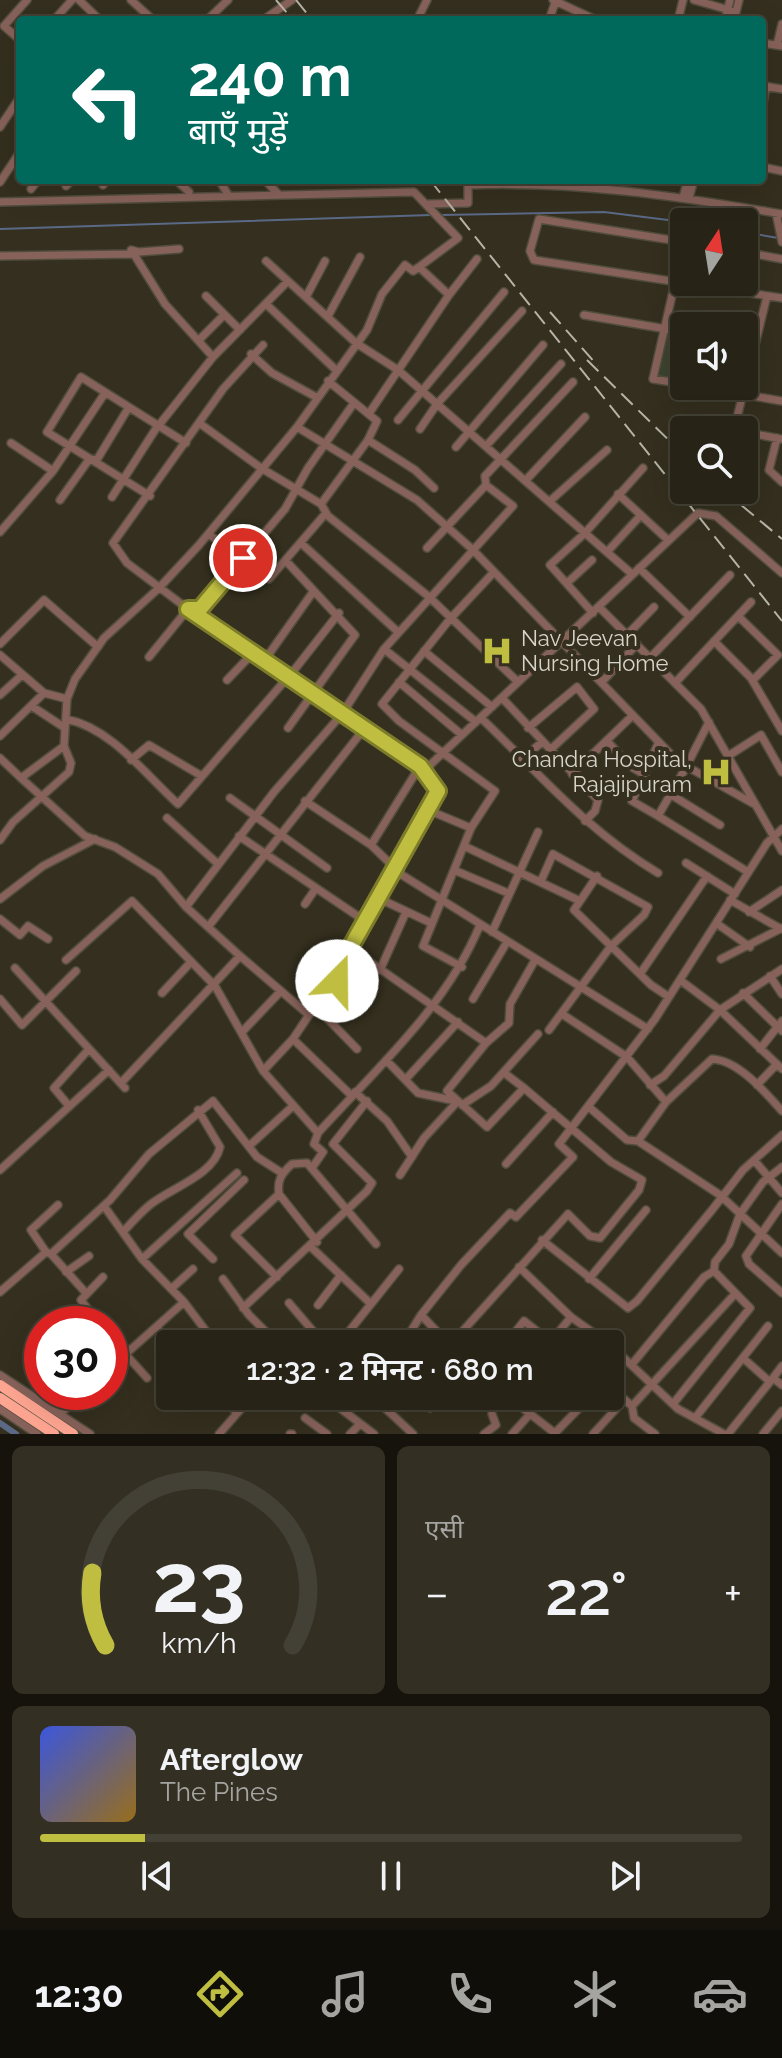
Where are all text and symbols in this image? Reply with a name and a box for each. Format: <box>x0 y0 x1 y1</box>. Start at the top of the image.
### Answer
text: 240 m <box>188 43 352 109</box>
icon: left <box>56 48 160 152</box>
text: बाएँ मुड़ें <box>188 110 288 152</box>
north arrow <box>670 208 758 296</box>
map controls <box>670 208 758 504</box>
button: sound <box>670 312 758 400</box>
button: search <box>670 416 758 504</box>
pin <box>209 524 277 592</box>
icon: arrive <box>221 536 265 580</box>
place label: Nav Jeevan Nursing Home <box>521 625 669 676</box>
hospital icon: Nav Jeevan Nursing Home <box>480 634 514 668</box>
place label: Chandra Hospital, Rajajipuram <box>512 746 692 797</box>
hospital icon: Chandra Hospital, Rajajipuram <box>699 755 733 789</box>
position arrow <box>295 939 379 1023</box>
speed limit sign: 30 <box>24 1306 128 1410</box>
text: 12:32 · 2 मिनट · 680 m <box>246 1352 534 1387</box>
text: एसी <box>425 1514 464 1544</box>
text: 23 <box>152 1534 245 1631</box>
text: 22° <box>545 1559 627 1629</box>
text: − <box>425 1568 449 1619</box>
text: + <box>724 1568 742 1619</box>
text: km/h <box>161 1626 236 1660</box>
text: Afterglow <box>160 1742 303 1777</box>
text: The Pines <box>160 1777 278 1807</box>
icon: previous <box>135 1854 179 1898</box>
icon: pause <box>369 1854 413 1898</box>
icon: next <box>603 1854 647 1898</box>
icon: directions <box>192 1966 248 2022</box>
icon: music <box>317 1966 373 2022</box>
icon: phone <box>442 1966 498 2022</box>
icon: climate <box>567 1966 623 2022</box>
icon: car <box>692 1966 748 2022</box>
text: 12:30 <box>34 1973 124 2015</box>

